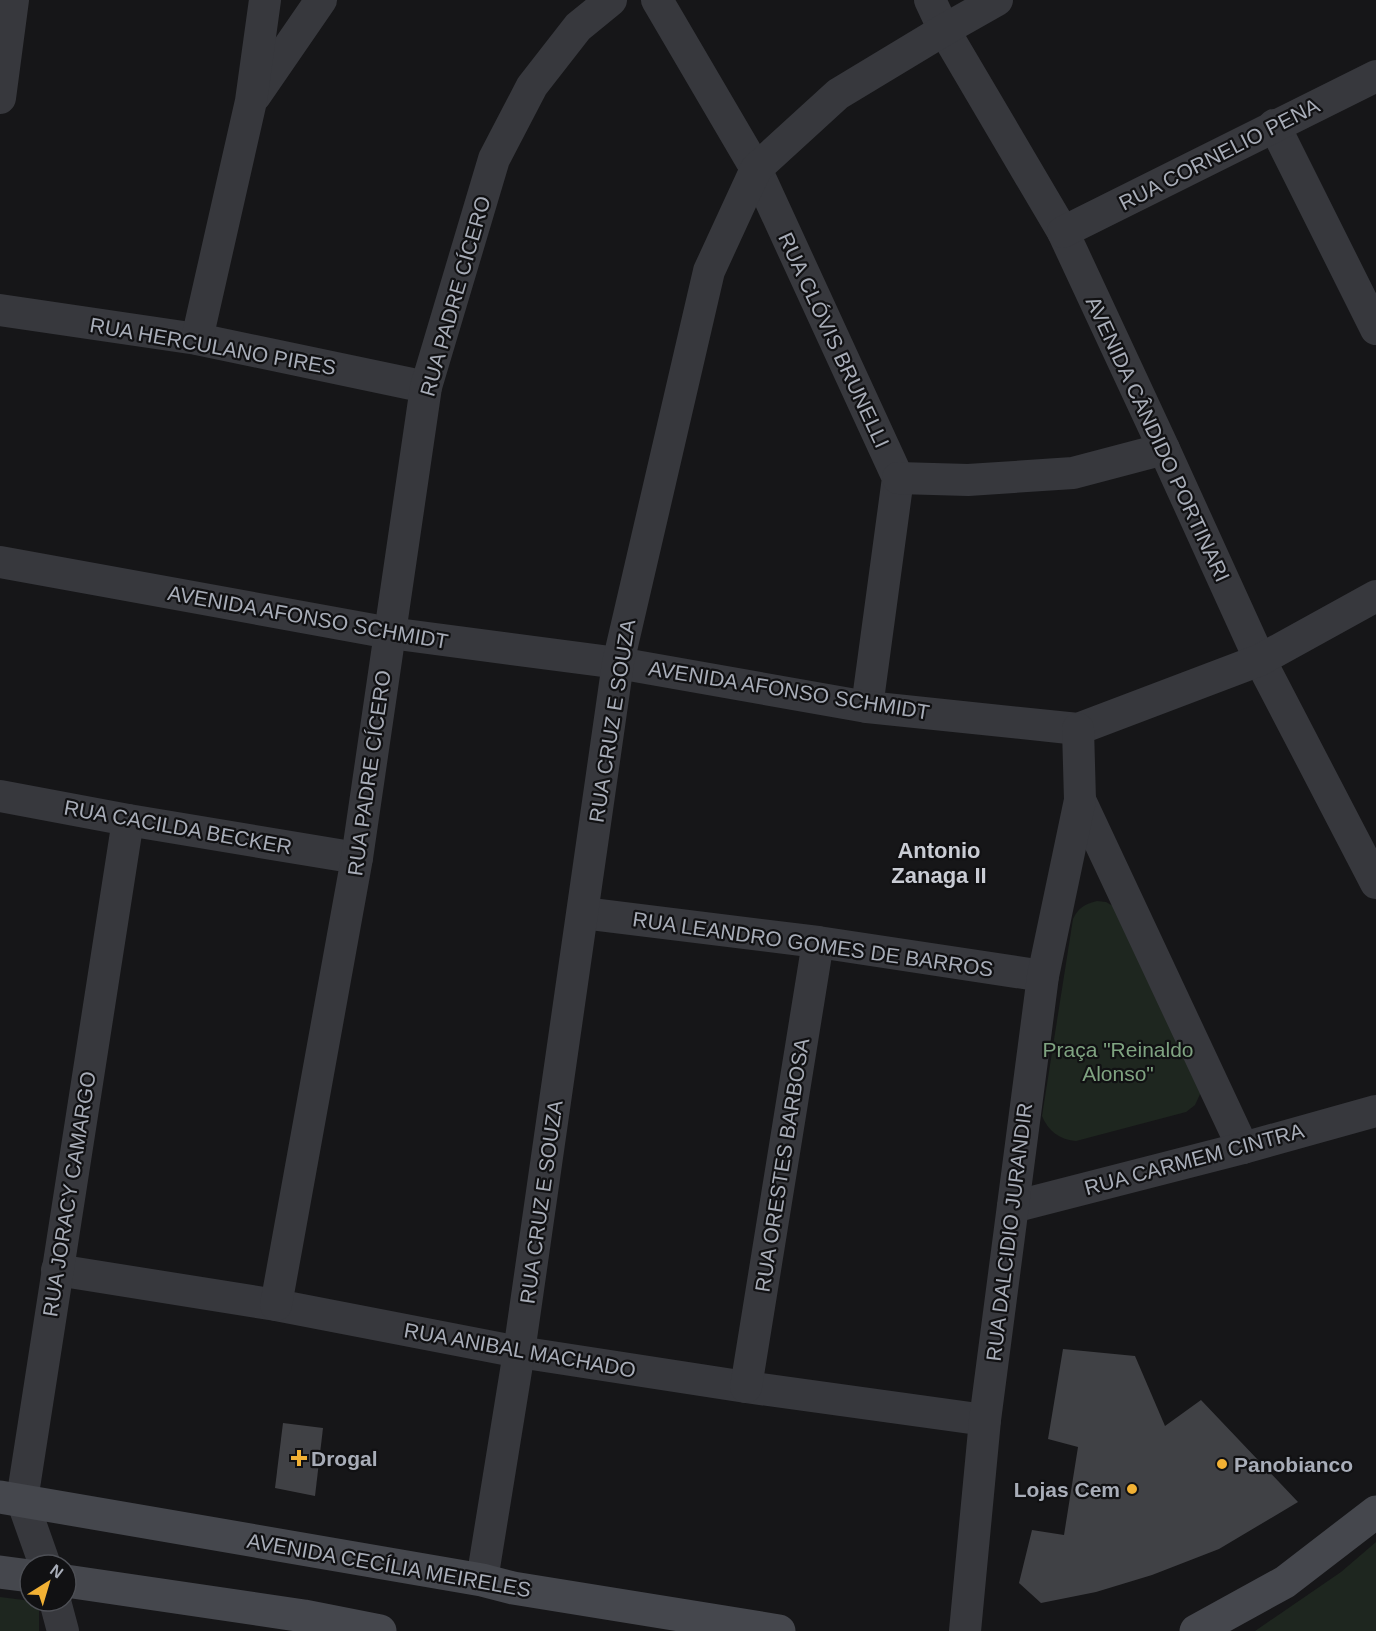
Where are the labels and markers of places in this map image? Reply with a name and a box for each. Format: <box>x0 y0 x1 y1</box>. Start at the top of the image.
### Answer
place label: Drogal <box>311 1447 378 1470</box>
marker: Drogal <box>292 1451 306 1465</box>
place label: Panobianco <box>1234 1453 1353 1476</box>
marker: Panobianco <box>1215 1457 1229 1471</box>
place label: Lojas Cem <box>1014 1478 1120 1501</box>
marker: Lojas Cem <box>1125 1482 1139 1496</box>

